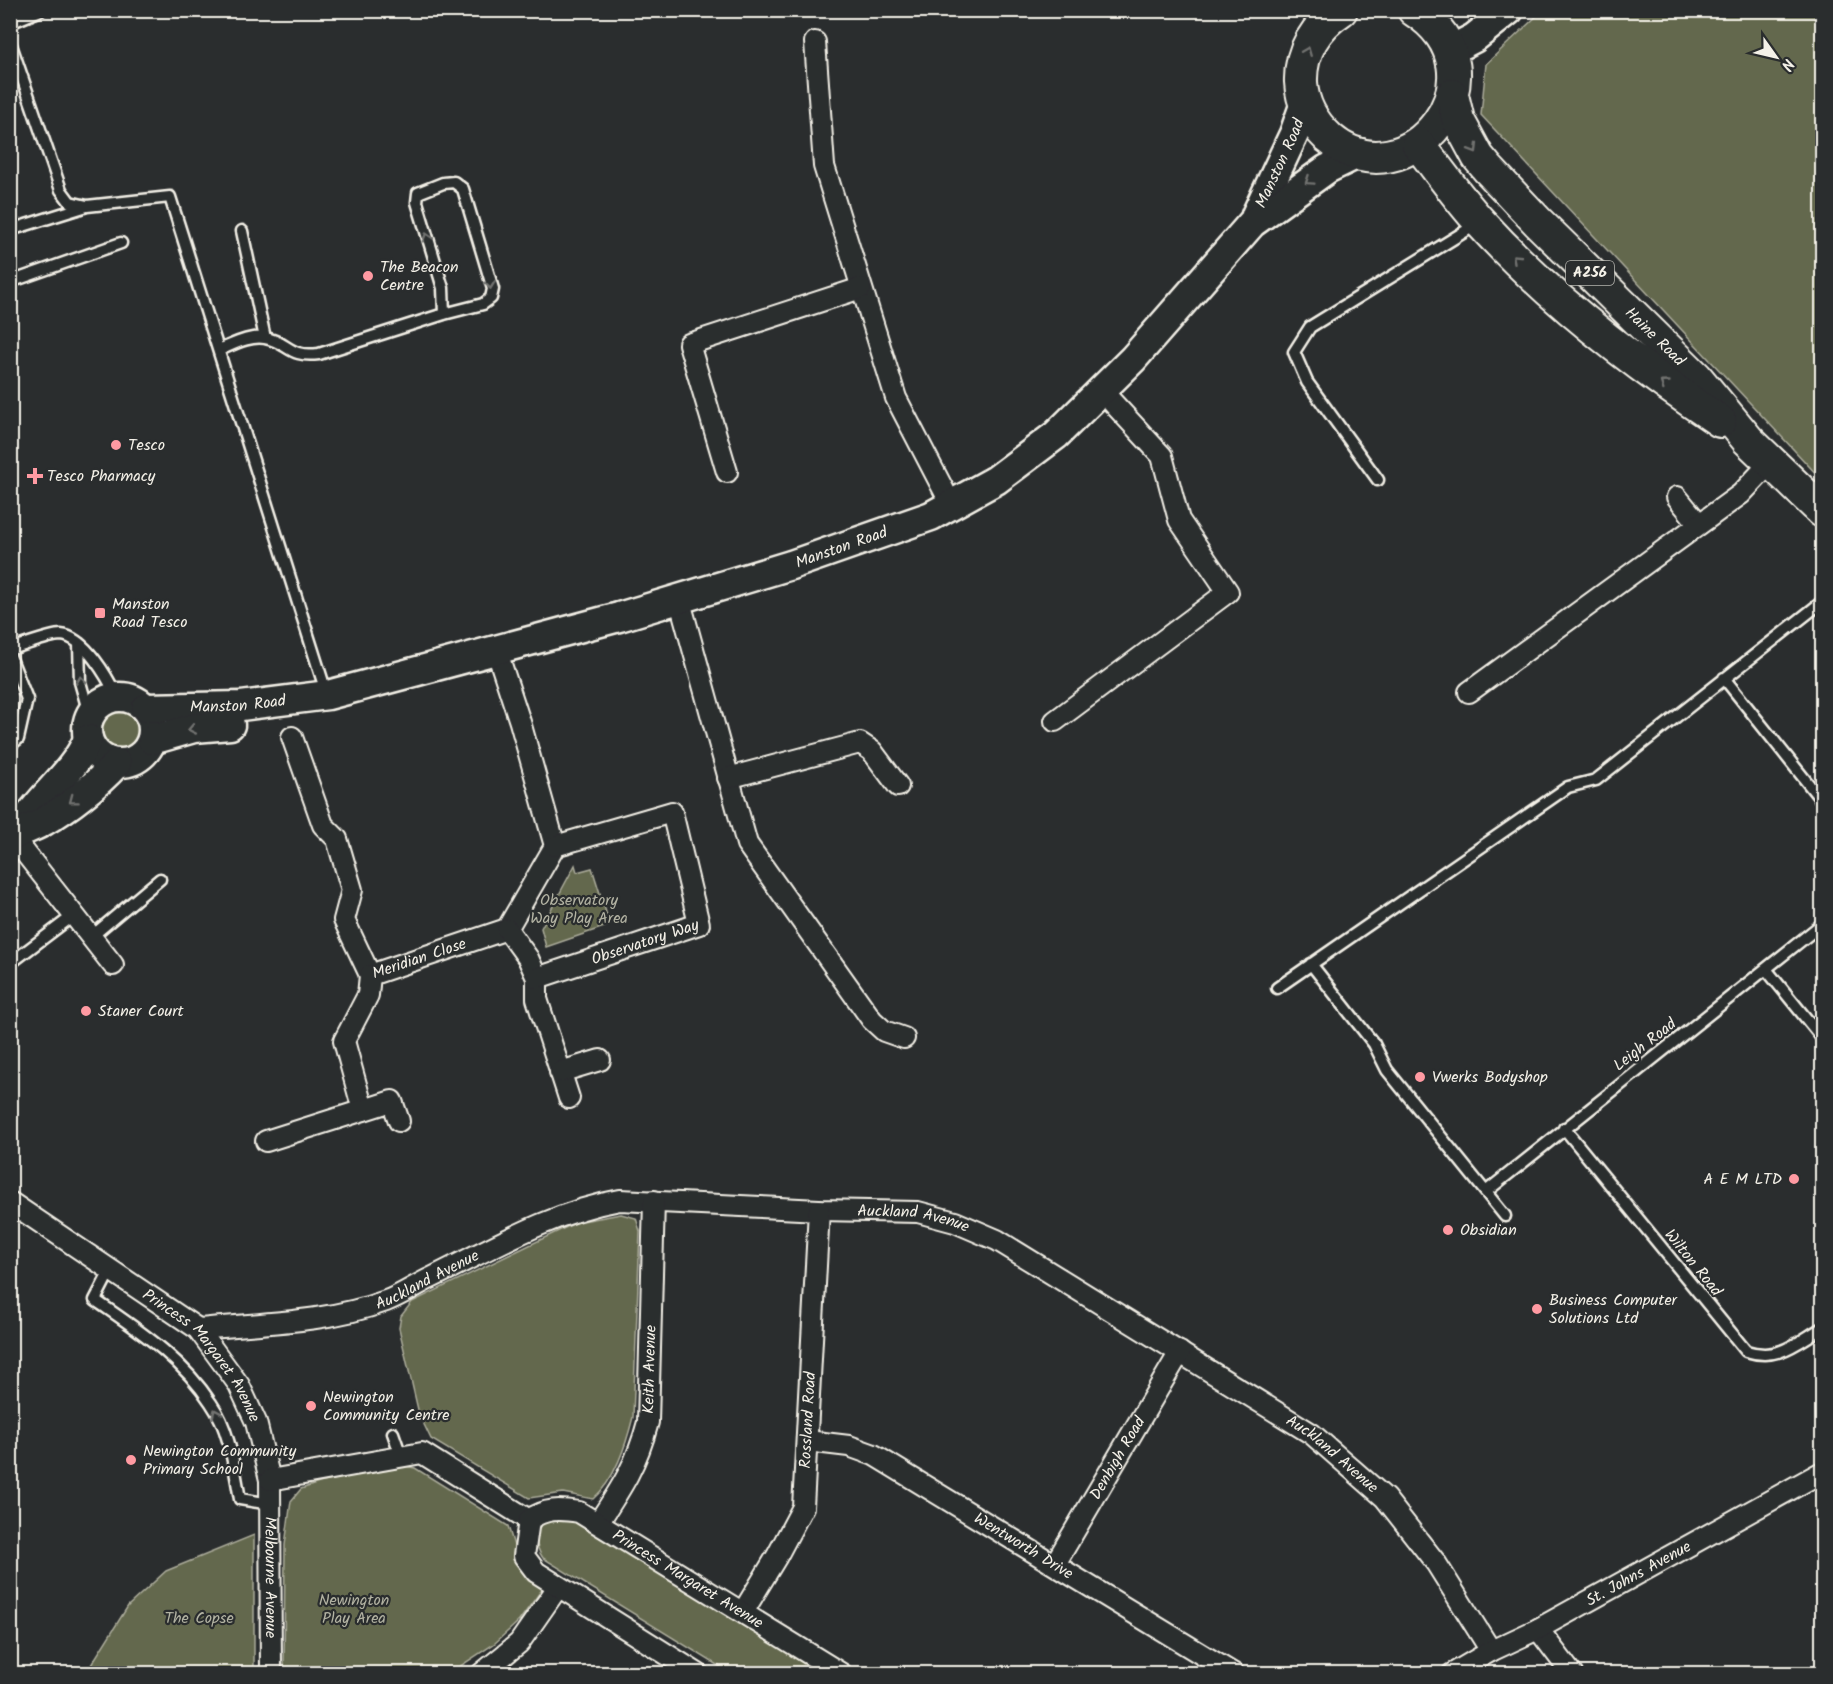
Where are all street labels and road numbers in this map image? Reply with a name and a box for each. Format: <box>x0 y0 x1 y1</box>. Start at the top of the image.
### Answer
street label: Manston Road <box>1249 114 1311 212</box>
road number: A256 <box>1566 261 1614 285</box>
street label: Haine Road <box>1619 301 1692 373</box>
street label: Manston Road <box>792 519 892 575</box>
street label: Manston Road <box>190 688 288 720</box>
street label: Observatory Way <box>588 912 703 972</box>
street label: Meridian Close <box>369 931 470 986</box>
street label: Leigh Road <box>1608 1012 1683 1078</box>
street label: Auckland Avenue <box>857 1198 973 1239</box>
street label: Wilton Road <box>1658 1224 1729 1303</box>
street label: Auckland Avenue <box>372 1243 484 1316</box>
street label: Princess Margaret Avenue <box>137 1282 267 1426</box>
street label: Keith Avenue <box>636 1325 663 1414</box>
street label: Rossland Road <box>793 1370 823 1469</box>
street label: Auckland Avenue <box>1281 1408 1384 1499</box>
street label: Denbigh Road <box>1083 1411 1152 1504</box>
street label: Wentworth Drive <box>969 1506 1078 1586</box>
street label: Melbourne Avenue <box>258 1516 283 1638</box>
street label: Princess Margaret Avenue <box>607 1523 768 1635</box>
street label: St. Johns Avenue <box>1581 1534 1696 1613</box>

